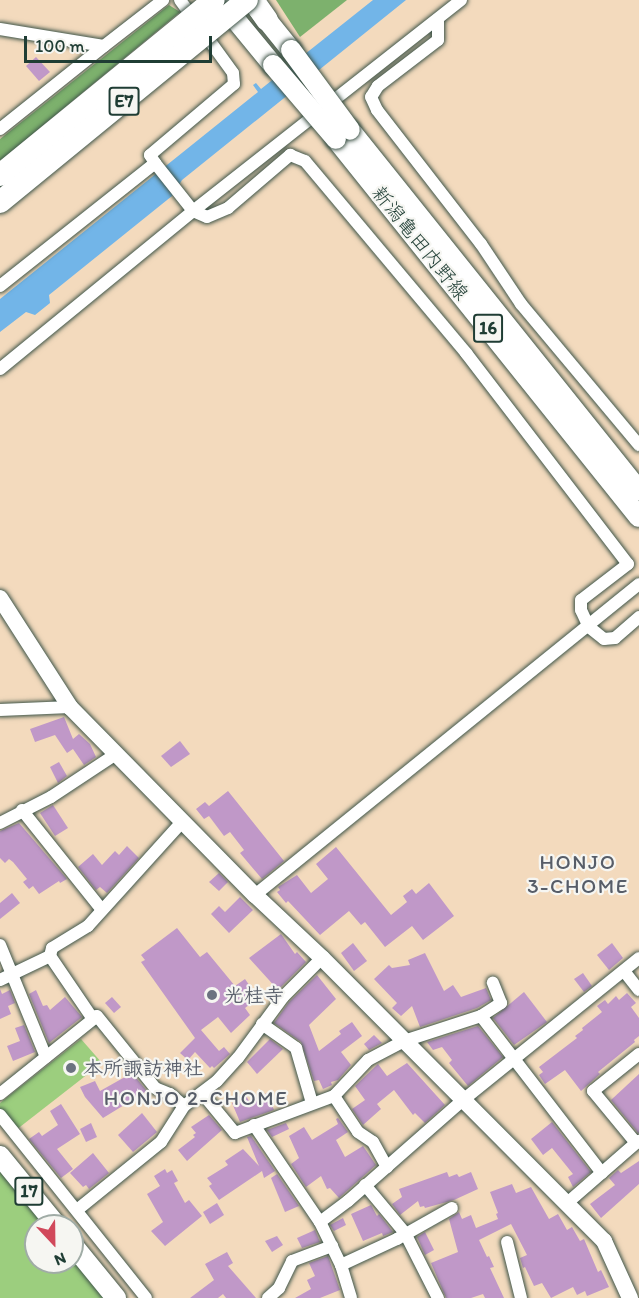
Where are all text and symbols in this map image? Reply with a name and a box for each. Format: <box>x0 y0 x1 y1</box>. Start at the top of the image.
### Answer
scale bar <box>27 24 214 62</box>
text: 100 m <box>35 35 85 57</box>
road number: E7 <box>108 86 140 116</box>
street label: 新潟亀田内野線 <box>367 181 473 305</box>
road number: 16 <box>473 313 503 343</box>
district label: HONJO 3-CHOME <box>527 849 629 899</box>
place label: 光桂寺 <box>224 983 284 1007</box>
marker: 光桂寺 <box>205 988 219 1002</box>
place label: 本所諏訪神社 <box>83 1056 203 1080</box>
marker: 本所諏訪神社 <box>64 1061 78 1075</box>
district label: HONJO 2-CHOME <box>104 1085 288 1111</box>
road number: 17 <box>14 1176 44 1206</box>
north arrow <box>24 1214 84 1274</box>
text: N <box>52 1248 69 1270</box>

